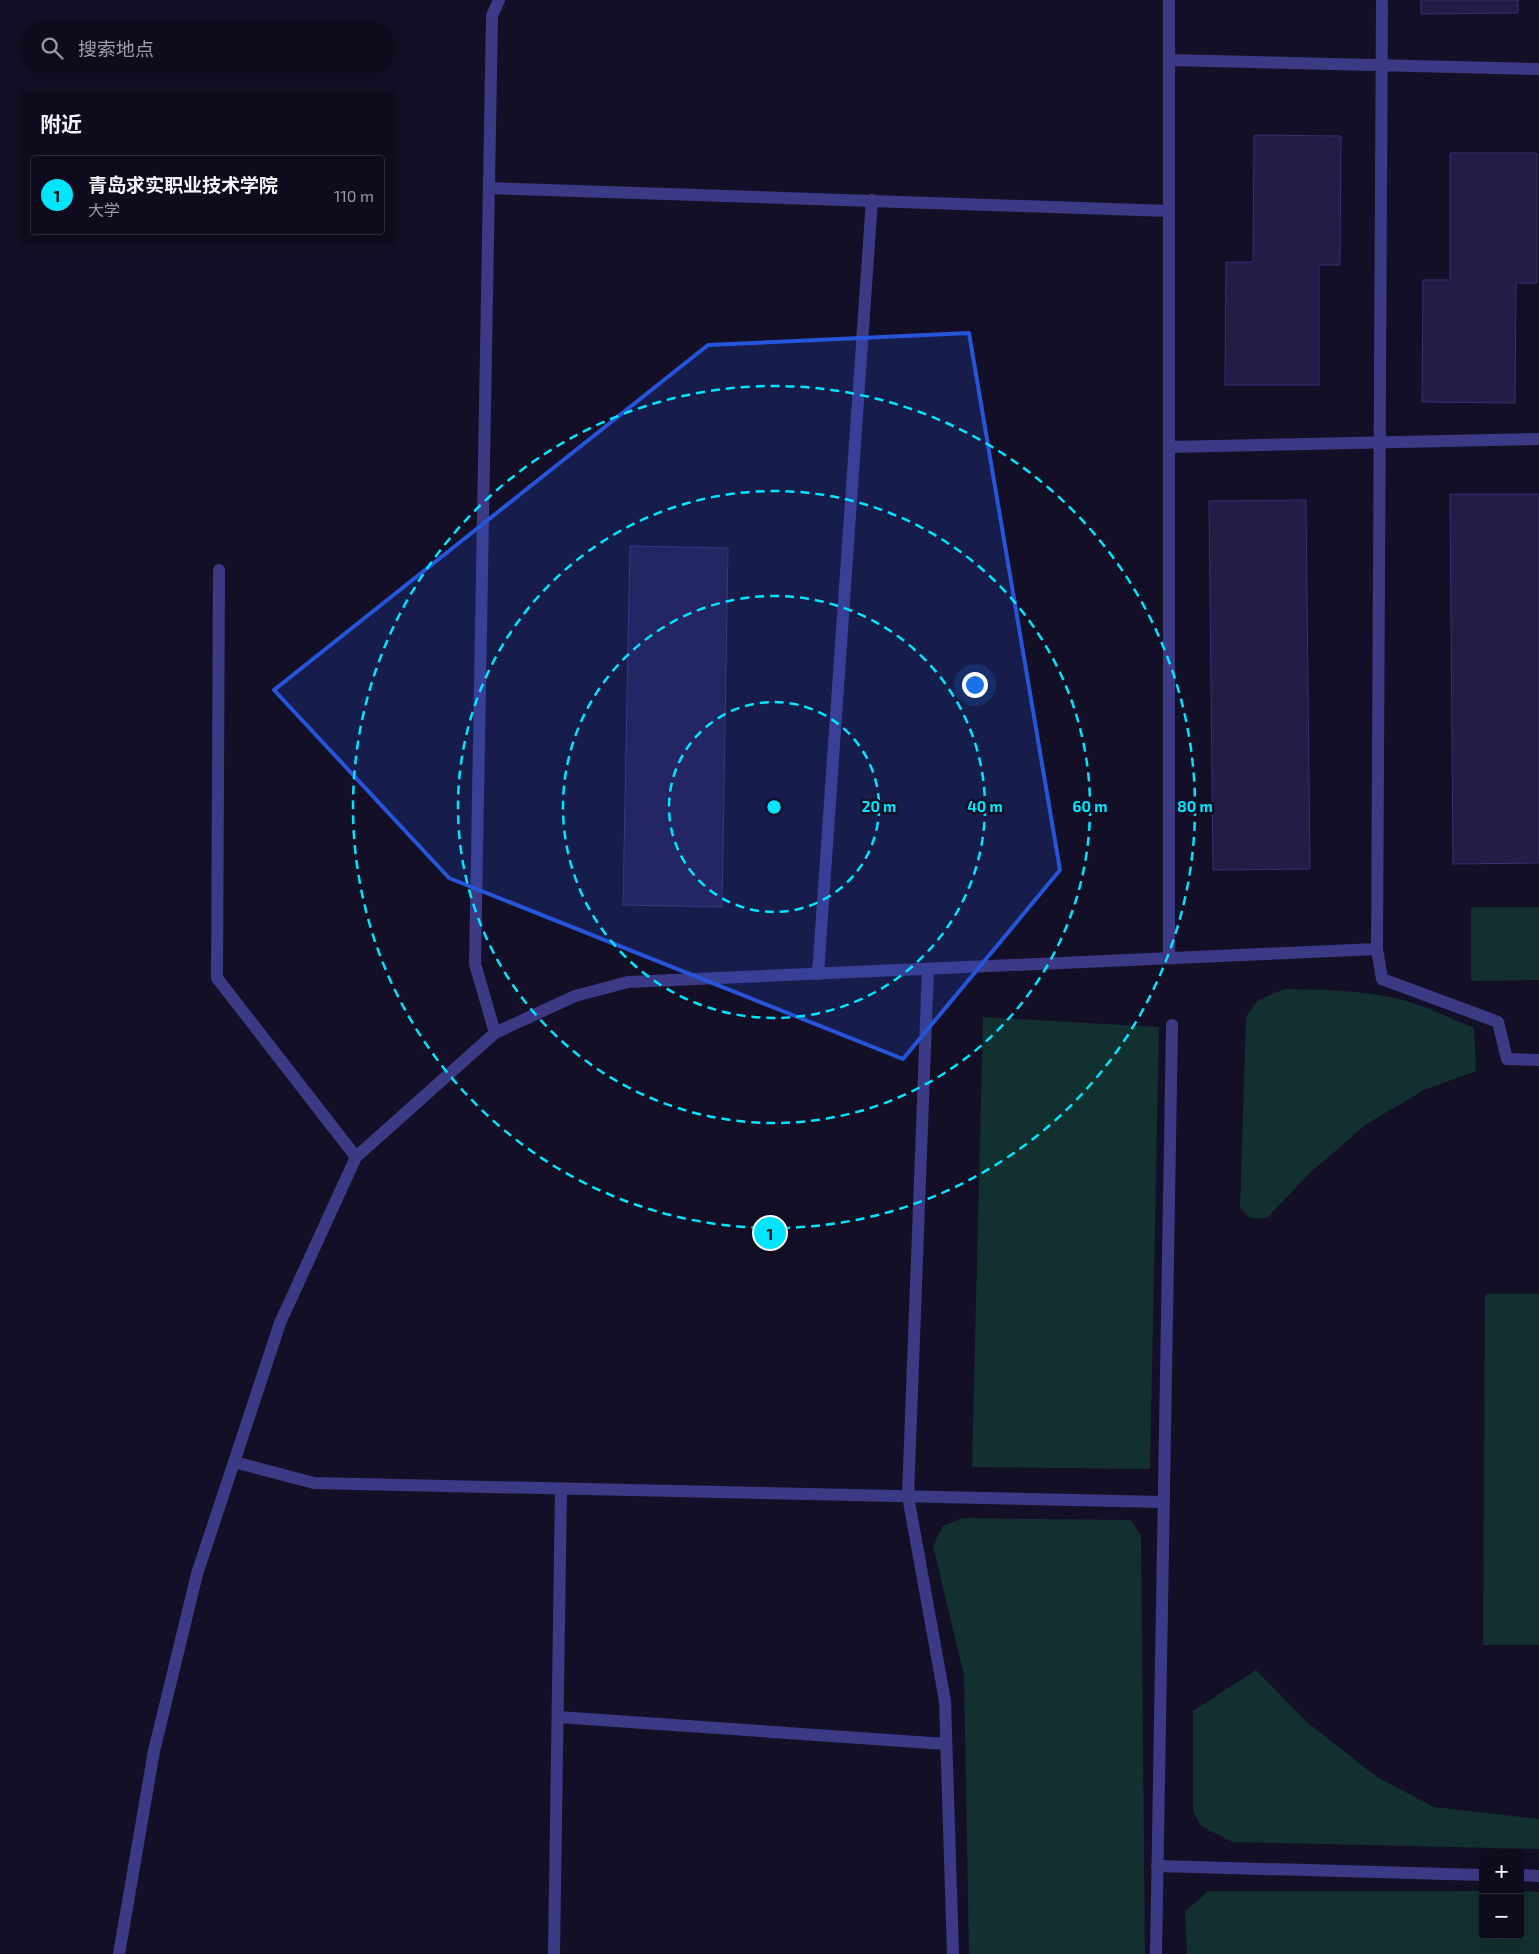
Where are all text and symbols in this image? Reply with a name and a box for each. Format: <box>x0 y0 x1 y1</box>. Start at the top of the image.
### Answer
search box <box>20 20 395 75</box>
icon: search <box>38 34 66 62</box>
text: 搜索地点 <box>78 37 154 60</box>
text: 附近 <box>40 111 82 136</box>
text: 青岛求实职业技术学院 <box>88 173 278 196</box>
text: 1 <box>54 186 60 205</box>
text: 110 m <box>334 186 374 205</box>
text: 大学 <box>88 200 120 219</box>
your location <box>962 672 988 698</box>
text: 20 m <box>862 797 896 815</box>
text: 40 m <box>967 797 1003 815</box>
text: 60 m <box>1073 797 1107 815</box>
text: 80 m <box>1177 797 1213 815</box>
centre of rings <box>765 798 783 816</box>
pin: 1 <box>754 1214 786 1252</box>
map controls <box>1479 1849 1524 1939</box>
button: + <box>1479 1849 1524 1894</box>
button: − <box>1479 1894 1524 1939</box>

